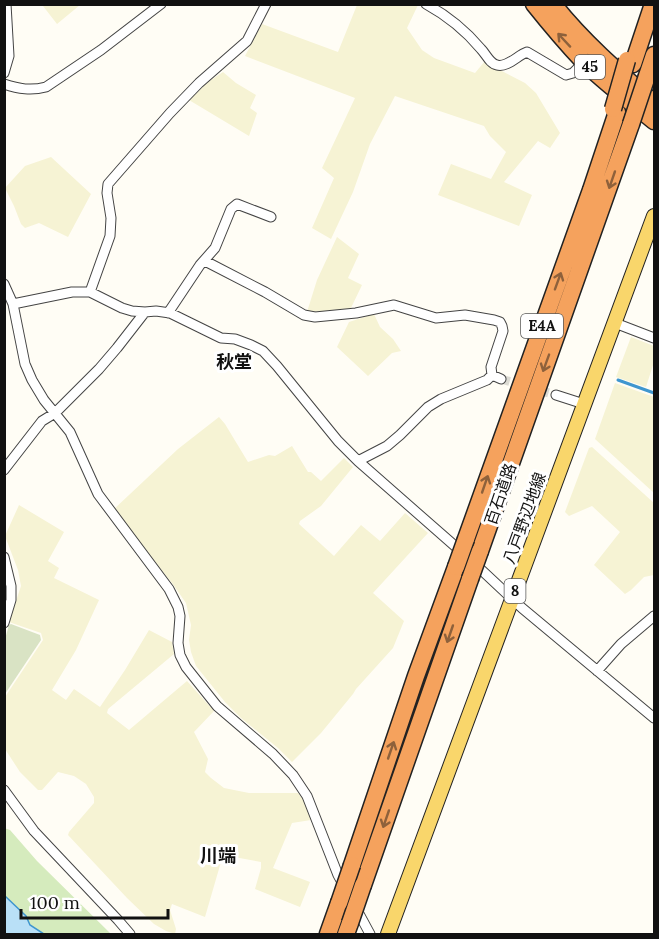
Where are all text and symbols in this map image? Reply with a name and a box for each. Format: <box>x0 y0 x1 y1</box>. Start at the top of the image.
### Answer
one-way arrow <box>557 33 571 48</box>
road number: 45 <box>575 55 605 79</box>
one-way arrow <box>605 170 616 189</box>
one-way arrow <box>553 272 564 291</box>
road number: E4A <box>521 314 563 338</box>
district label: 秋堂 <box>216 350 252 373</box>
one-way arrow <box>539 353 550 372</box>
street label: 百石道路 <box>480 460 520 528</box>
street label: 八戸野辺地線 <box>498 469 550 567</box>
one-way arrow <box>481 475 492 494</box>
road number: 8 <box>504 579 526 603</box>
one-way arrow <box>444 624 455 643</box>
one-way arrow <box>386 741 397 760</box>
one-way arrow <box>380 809 391 828</box>
district label: 川端 <box>200 844 236 867</box>
scale bar <box>21 882 168 920</box>
text: 100 m <box>30 891 80 914</box>

